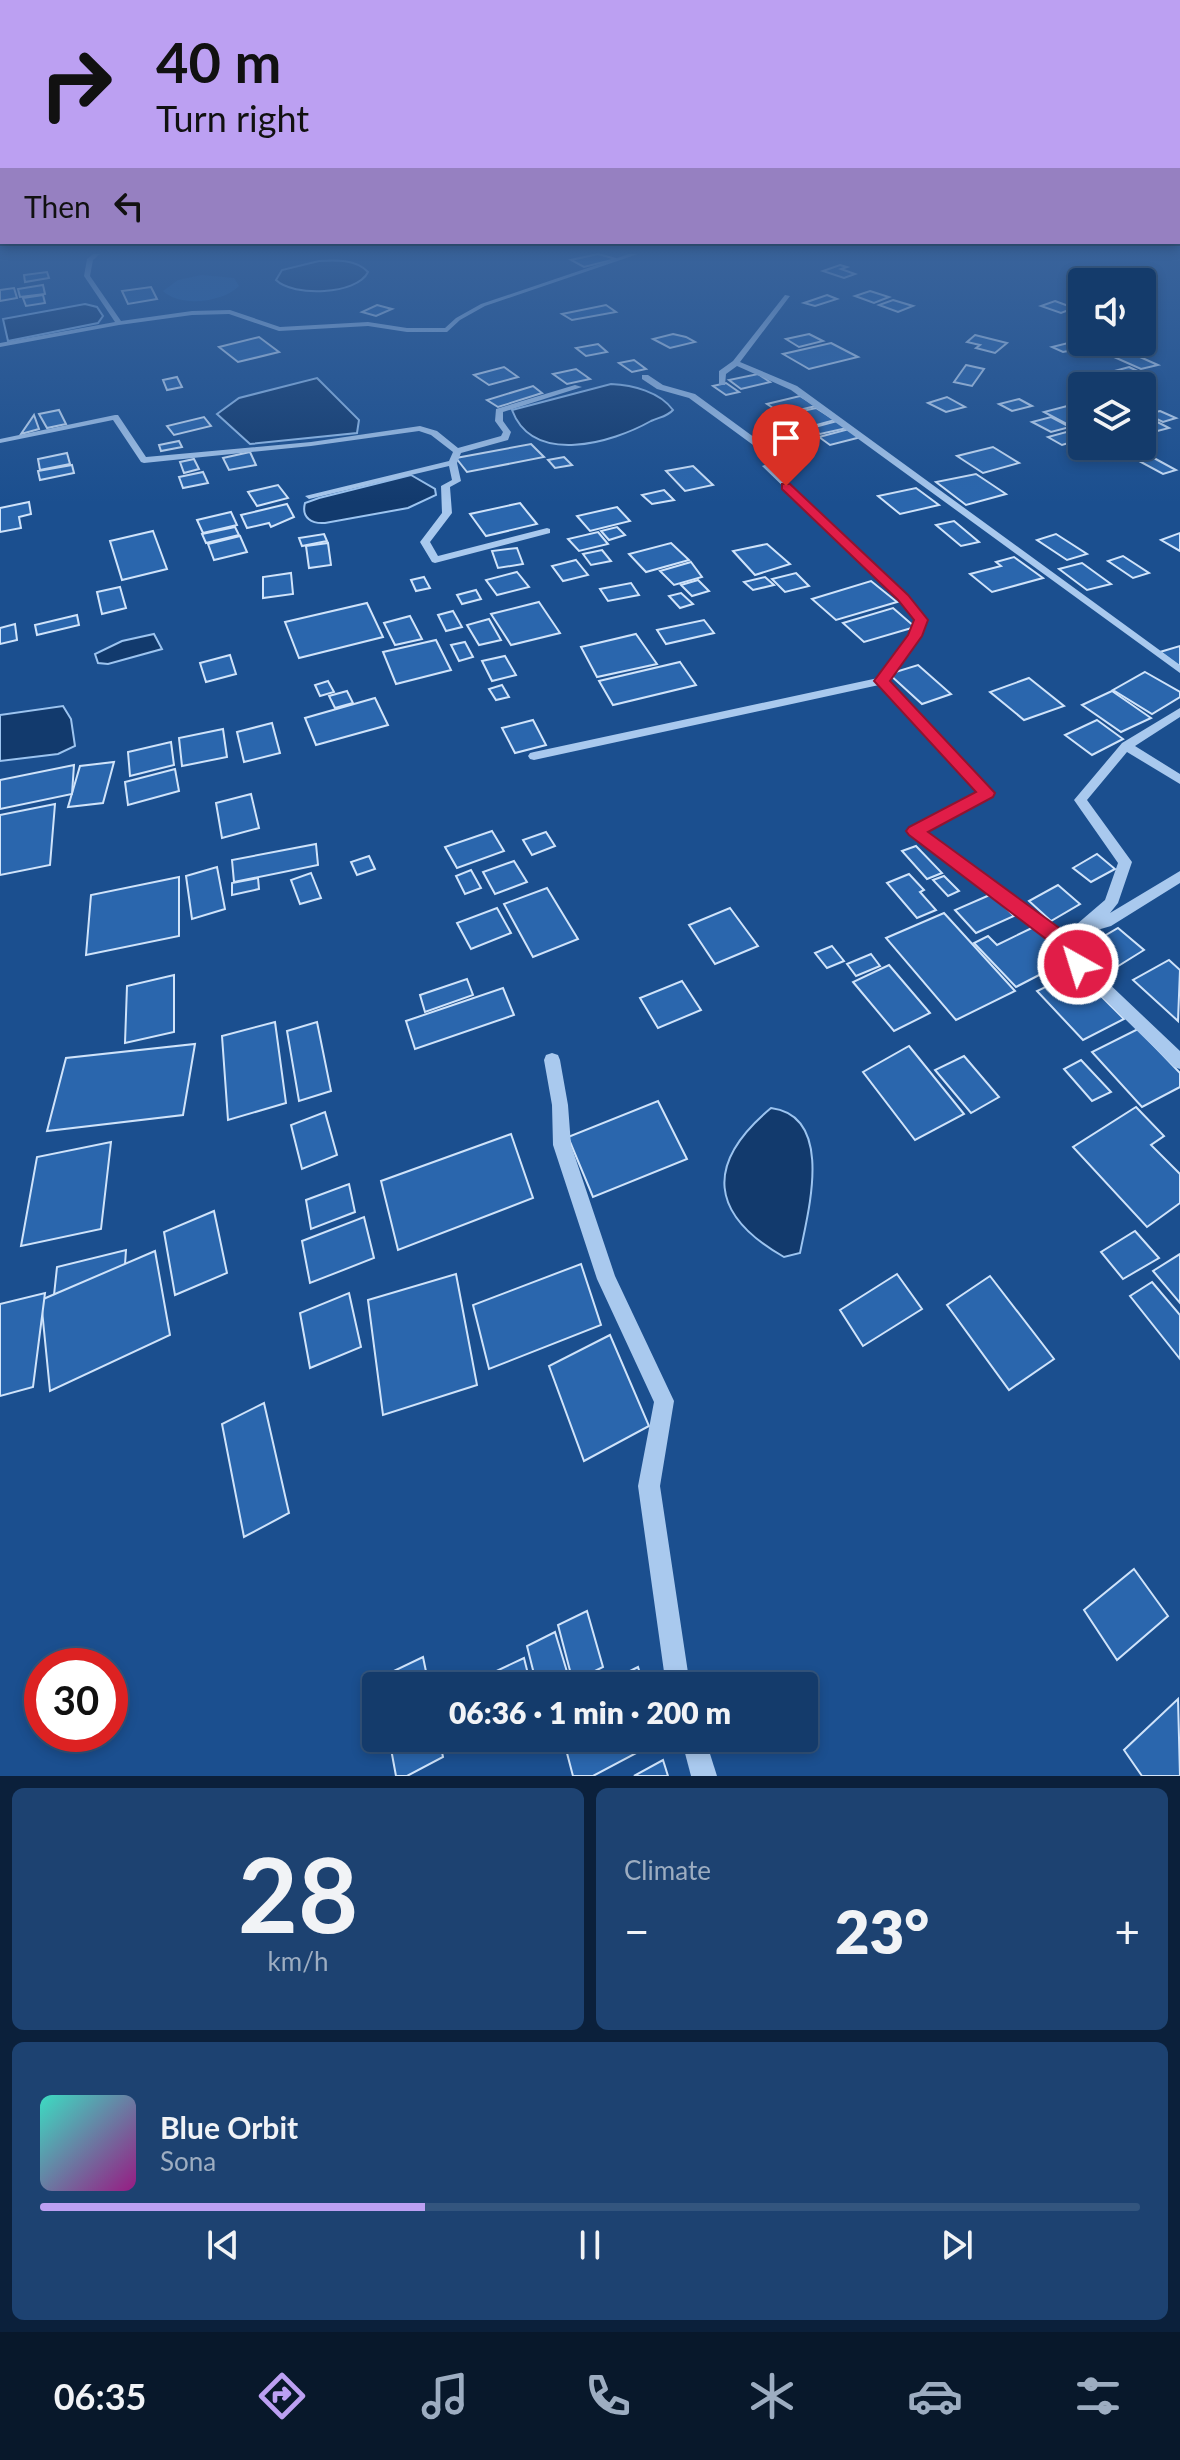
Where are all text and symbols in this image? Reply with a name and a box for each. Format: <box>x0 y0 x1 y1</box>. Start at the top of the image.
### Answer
text: 40 m <box>156 28 281 95</box>
icon: right <box>24 32 128 136</box>
text: Turn right <box>156 96 309 140</box>
icon: left <box>107 184 151 228</box>
text: Then <box>24 188 91 224</box>
map controls <box>1068 268 1156 460</box>
button: sound <box>1068 268 1156 356</box>
button: layers <box>1068 372 1156 460</box>
pin <box>752 404 820 486</box>
icon: arrive <box>764 416 808 460</box>
position arrow <box>1036 922 1120 1006</box>
speed limit sign: 30 <box>24 1648 128 1752</box>
text: 06:36 · 1 min · 200 m <box>449 1694 731 1730</box>
text: 28 <box>238 1830 358 1955</box>
text: Climate <box>624 1854 711 1886</box>
text: 23° <box>835 1895 929 1967</box>
text: − <box>624 1905 650 1957</box>
text: + <box>1114 1905 1140 1957</box>
text: km/h <box>268 1945 328 1977</box>
text: Blue Orbit <box>160 2109 298 2145</box>
text: Sona <box>160 2145 216 2177</box>
icon: previous <box>201 2223 245 2267</box>
icon: pause <box>568 2223 612 2267</box>
icon: next <box>935 2223 979 2267</box>
icon: directions <box>254 2368 310 2424</box>
icon: music <box>417 2368 473 2424</box>
icon: phone <box>580 2368 636 2424</box>
icon: climate <box>744 2368 800 2424</box>
icon: car <box>907 2368 963 2424</box>
icon: filters <box>1070 2368 1126 2424</box>
text: 06:35 <box>54 2374 146 2418</box>

